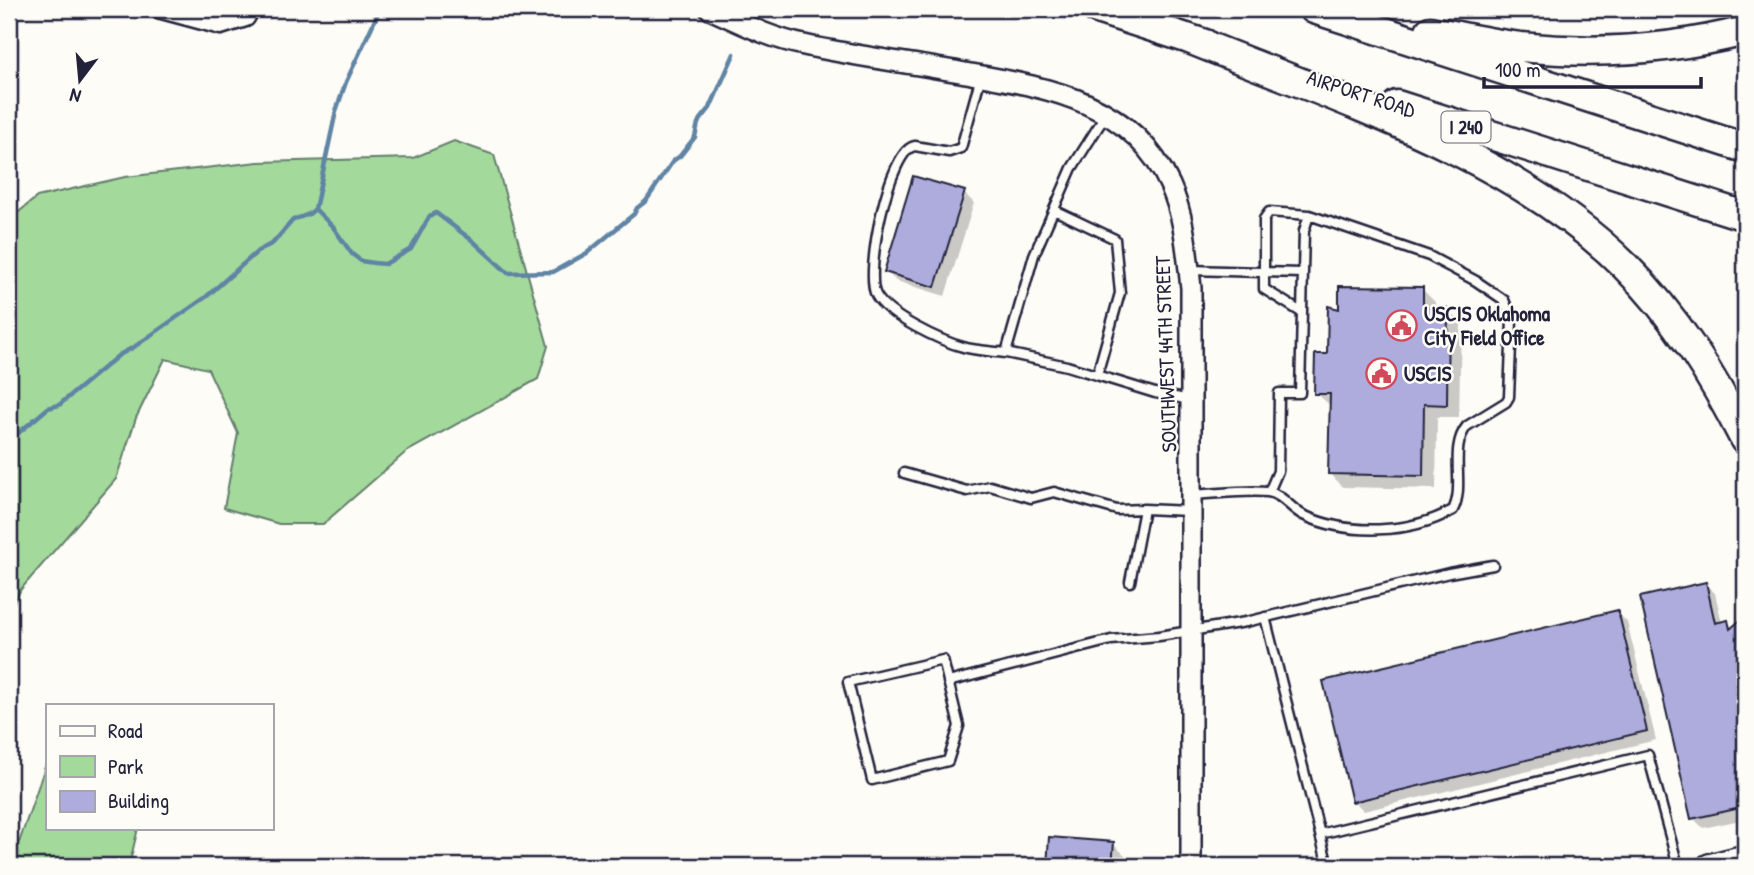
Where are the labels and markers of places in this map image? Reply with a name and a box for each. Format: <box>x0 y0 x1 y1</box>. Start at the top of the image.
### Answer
place label: USCIS Oklahoma City Field Office <box>1424 299 1551 353</box>
public building icon: USCIS Oklahoma City Field Office <box>1384 309 1418 343</box>
public building icon: USCIS <box>1364 357 1398 391</box>
place label: USCIS <box>1404 359 1452 388</box>

